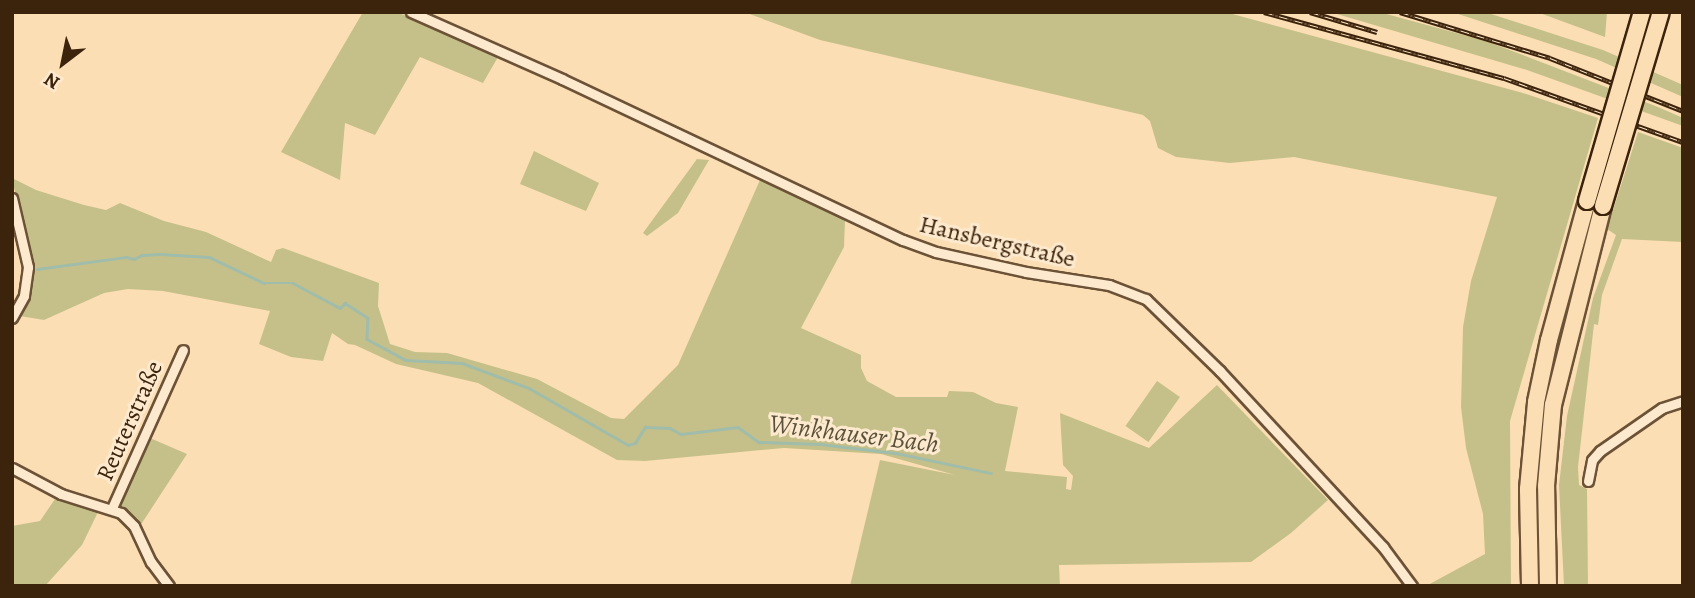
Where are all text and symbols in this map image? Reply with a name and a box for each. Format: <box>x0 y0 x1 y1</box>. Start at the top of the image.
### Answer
north arrow <box>28 28 98 98</box>
text: N <box>39 66 65 96</box>
street label: Hansbergstraße <box>917 210 1077 274</box>
street label: Reuterstraße <box>91 357 169 485</box>
water label: Winkhauser Bach <box>767 408 941 460</box>

